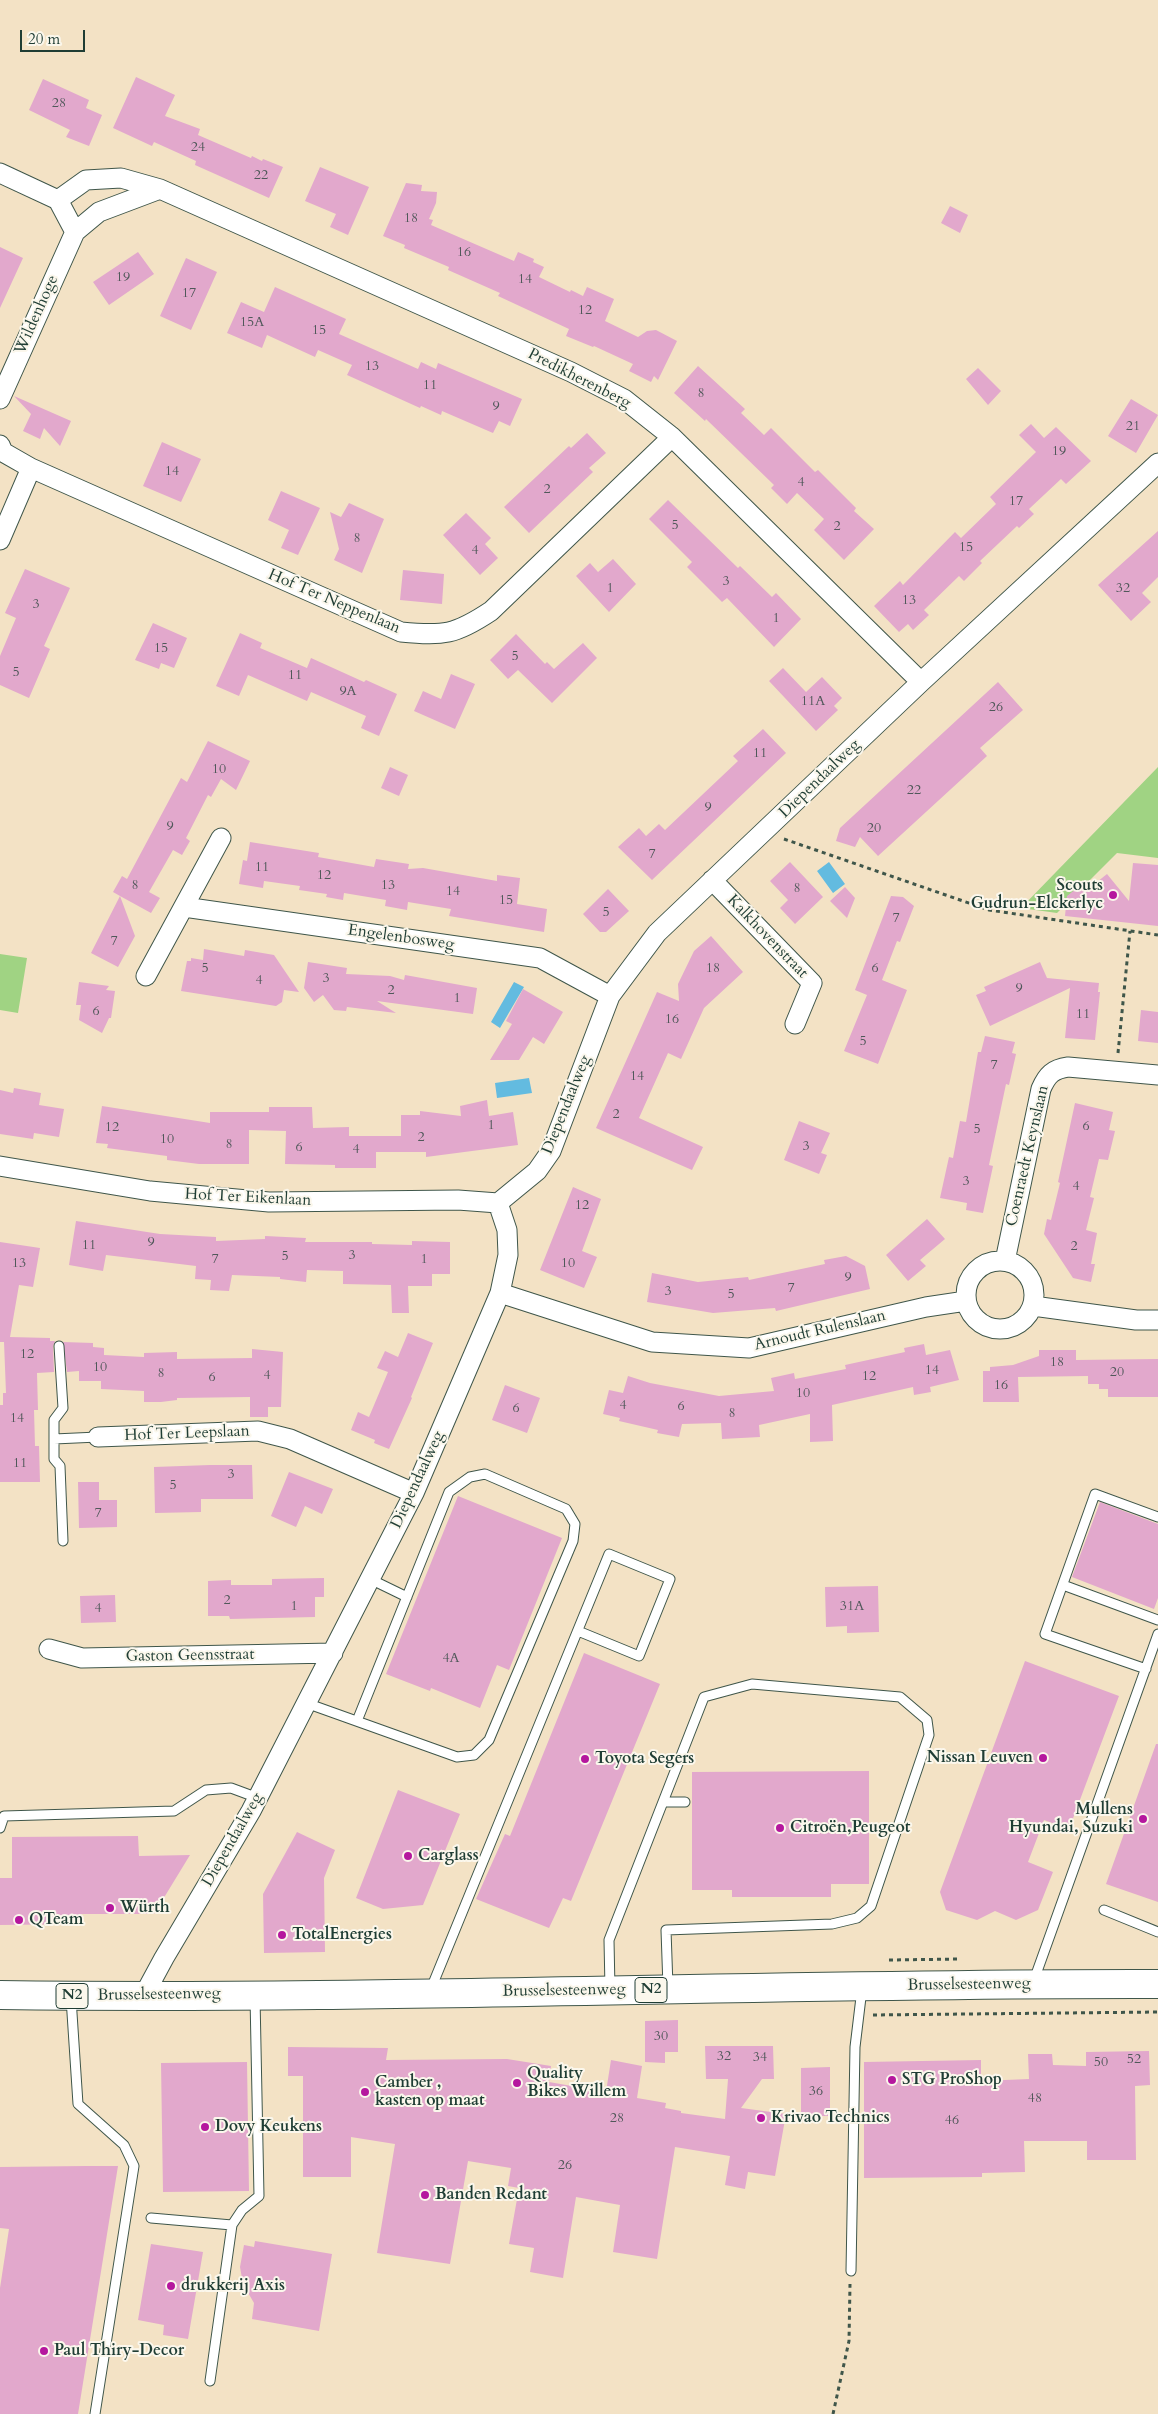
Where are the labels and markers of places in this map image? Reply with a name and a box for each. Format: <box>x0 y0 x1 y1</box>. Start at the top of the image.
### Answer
place label: Scouts Gudrun-Elckerlyc <box>971 876 1103 914</box>
marker: Scouts Gudrun-Elckerlyc <box>1107 889 1119 901</box>
place label: Nissan Leuven <box>927 1748 1033 1768</box>
place label: Toyota Segers <box>595 1749 694 1769</box>
marker: Nissan Leuven <box>1037 1752 1049 1764</box>
marker: Toyota Segers <box>579 1753 591 1765</box>
place label: Mullens Hyundai, Suzuki <box>1009 1800 1133 1838</box>
marker: Mullens Hyundai, Suzuki <box>1137 1813 1149 1825</box>
place label: Citroën,Peugeot <box>790 1818 910 1838</box>
marker: Citroën,Peugeot <box>774 1822 786 1834</box>
place label: Carglass <box>418 1846 479 1866</box>
marker: Carglass <box>402 1850 414 1862</box>
place label: Würth <box>120 1898 170 1918</box>
marker: Würth <box>104 1902 116 1914</box>
place label: QTeam <box>29 1910 84 1930</box>
marker: QTeam <box>13 1914 25 1926</box>
place label: TotalEnergies <box>292 1925 392 1945</box>
marker: TotalEnergies <box>276 1929 288 1941</box>
place label: Quality Bikes Willem <box>527 2064 626 2102</box>
place label: STG ProShop <box>902 2070 1002 2090</box>
place label: Camber , kasten op maat <box>375 2073 485 2111</box>
marker: STG ProShop <box>886 2074 898 2086</box>
marker: Quality Bikes Willem <box>511 2077 523 2089</box>
marker: Camber , kasten op maat <box>359 2086 371 2098</box>
place label: Krivao Technics <box>771 2108 890 2128</box>
marker: Krivao Technics <box>755 2112 767 2124</box>
place label: Dovy Keukens <box>215 2117 322 2137</box>
marker: Dovy Keukens <box>199 2121 211 2133</box>
place label: Banden Redant <box>435 2185 547 2205</box>
marker: Banden Redant <box>419 2189 431 2201</box>
place label: drukkerij Axis <box>181 2276 285 2296</box>
marker: drukkerij Axis <box>165 2280 177 2292</box>
place label: Paul Thiry-Decor <box>54 2341 184 2361</box>
marker: Paul Thiry-Decor <box>38 2345 50 2357</box>

